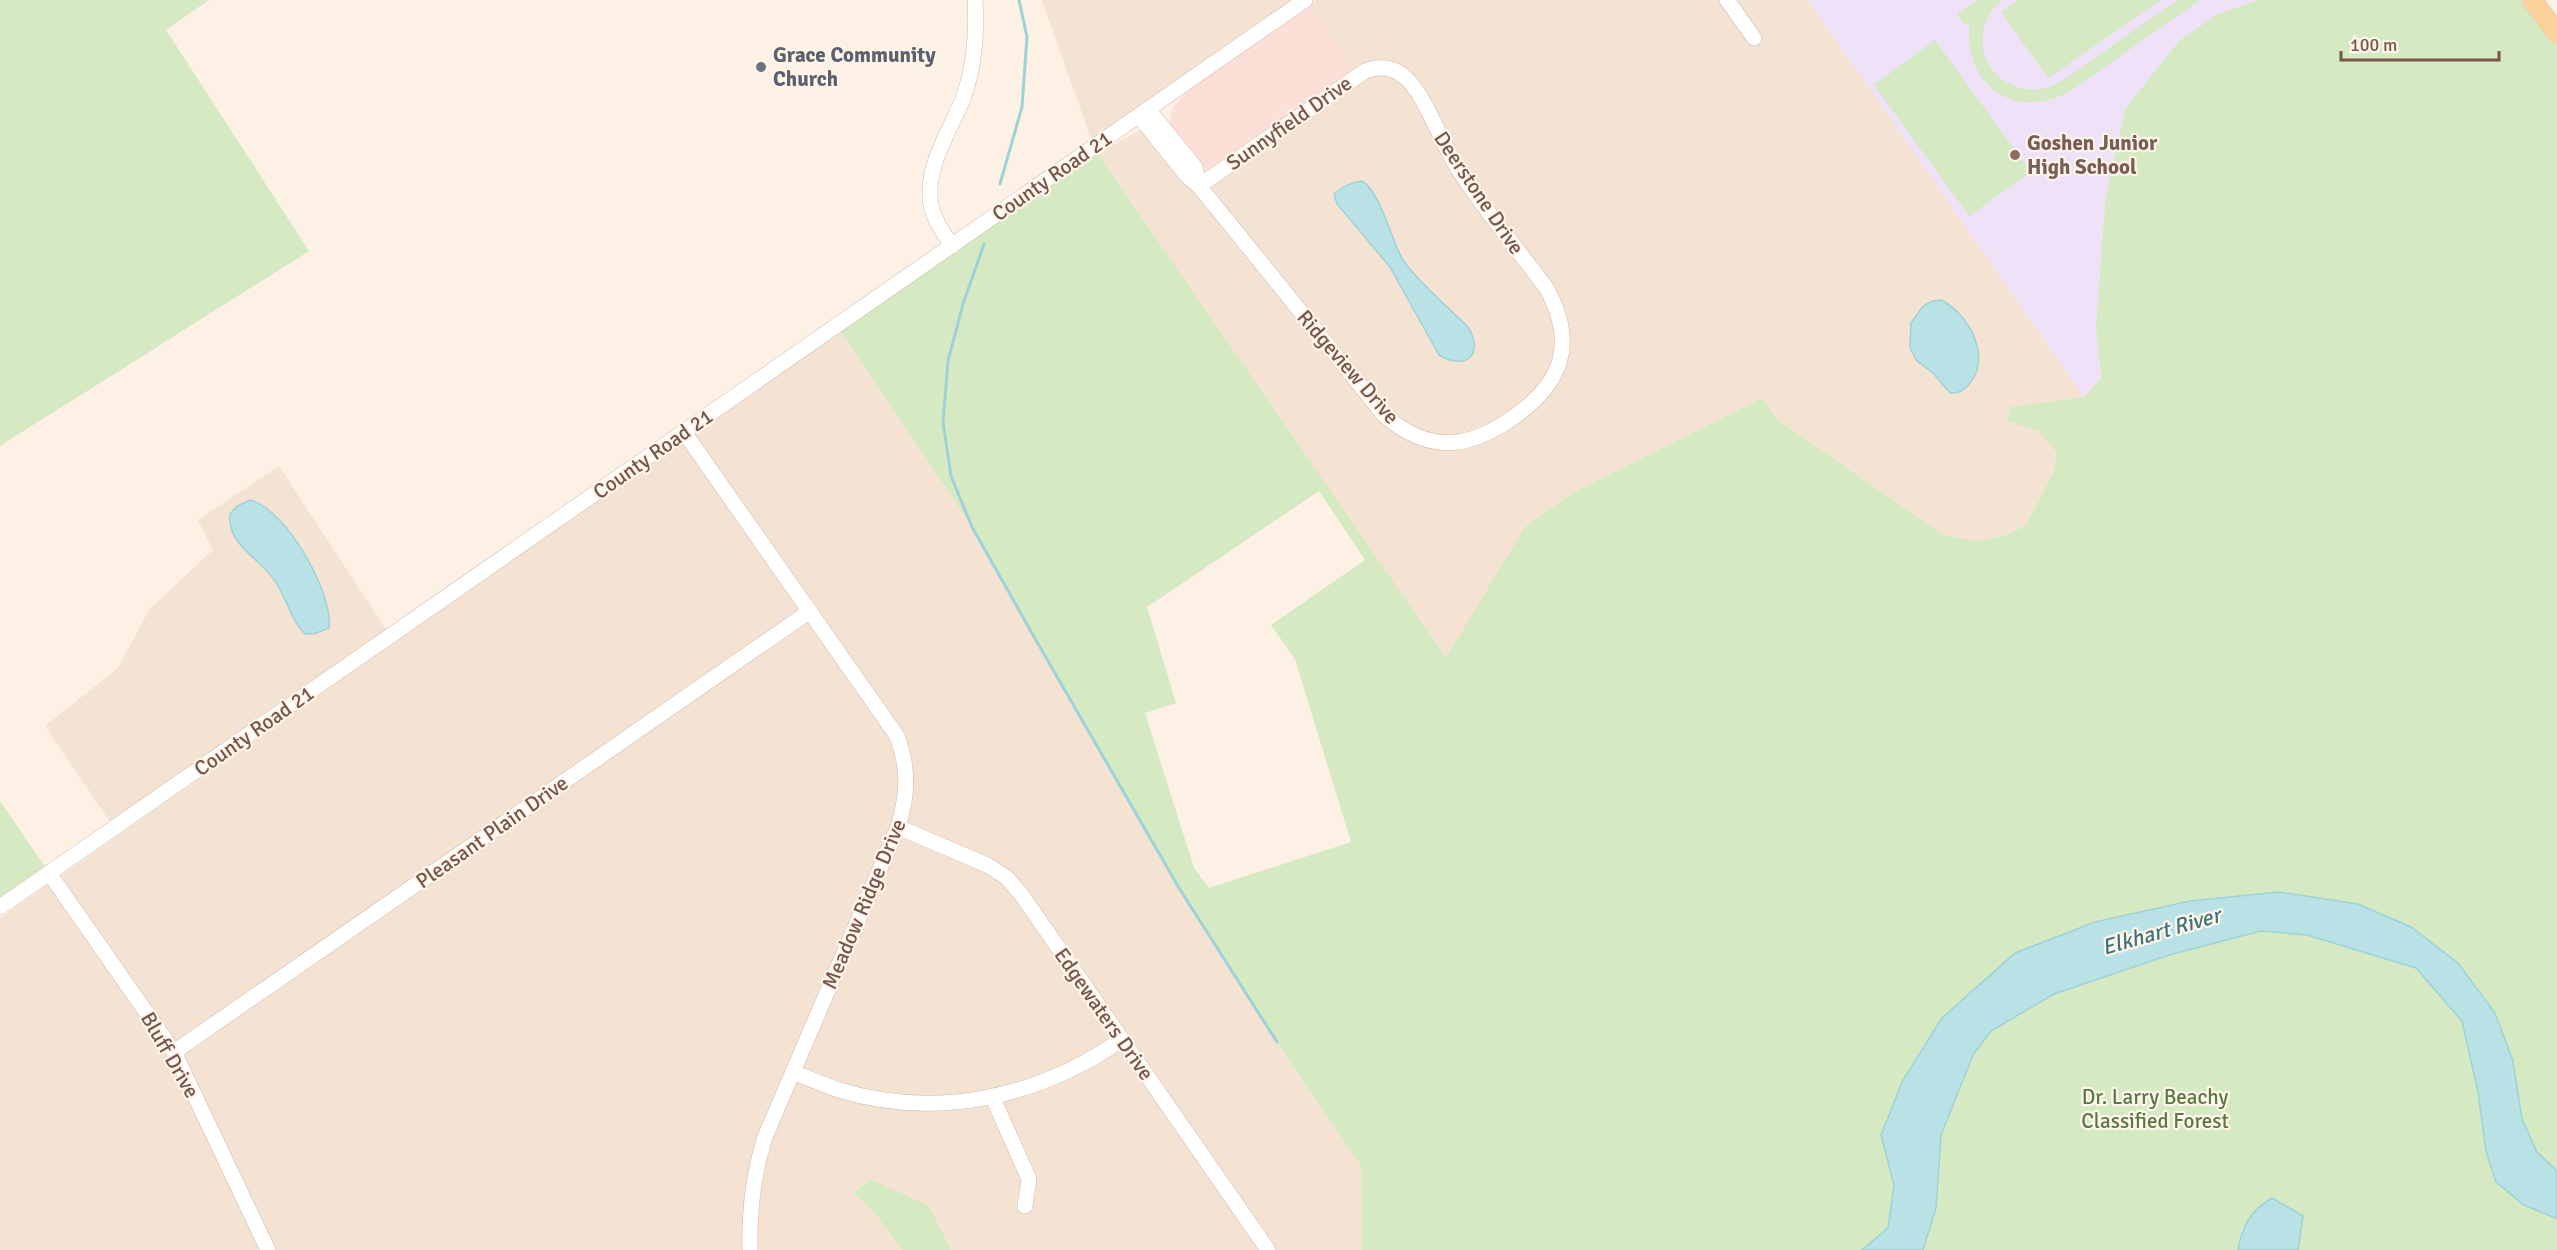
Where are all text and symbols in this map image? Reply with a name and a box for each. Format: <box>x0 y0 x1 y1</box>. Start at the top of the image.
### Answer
scale bar <box>2341 24 2498 62</box>
text: 100 m <box>2350 34 2397 56</box>
place label: Grace Community Church <box>773 42 936 92</box>
marker: Grace Community Church <box>754 60 768 74</box>
street label: Sunnyfield Drive <box>1221 70 1357 176</box>
street label: County Road 21 <box>987 125 1117 227</box>
street label: Deerstone Drive <box>1428 126 1530 260</box>
place label: Goshen Junior High School <box>2027 130 2158 180</box>
marker: Goshen Junior High School <box>2008 148 2022 162</box>
street label: Ridgeview Drive <box>1291 305 1405 429</box>
street label: County Road 21 <box>588 403 718 505</box>
street label: County Road 21 <box>189 680 319 782</box>
street label: Pleasant Plain Drive <box>411 770 573 894</box>
street label: Meadow Ridge Drive <box>816 815 912 993</box>
water label: Elkhart River <box>2099 900 2226 961</box>
street label: Edgewaters Drive <box>1049 943 1159 1085</box>
street label: Bluff Drive <box>135 1007 205 1103</box>
park label: Dr. Larry Beachy Classified Forest <box>2081 1084 2229 1134</box>

